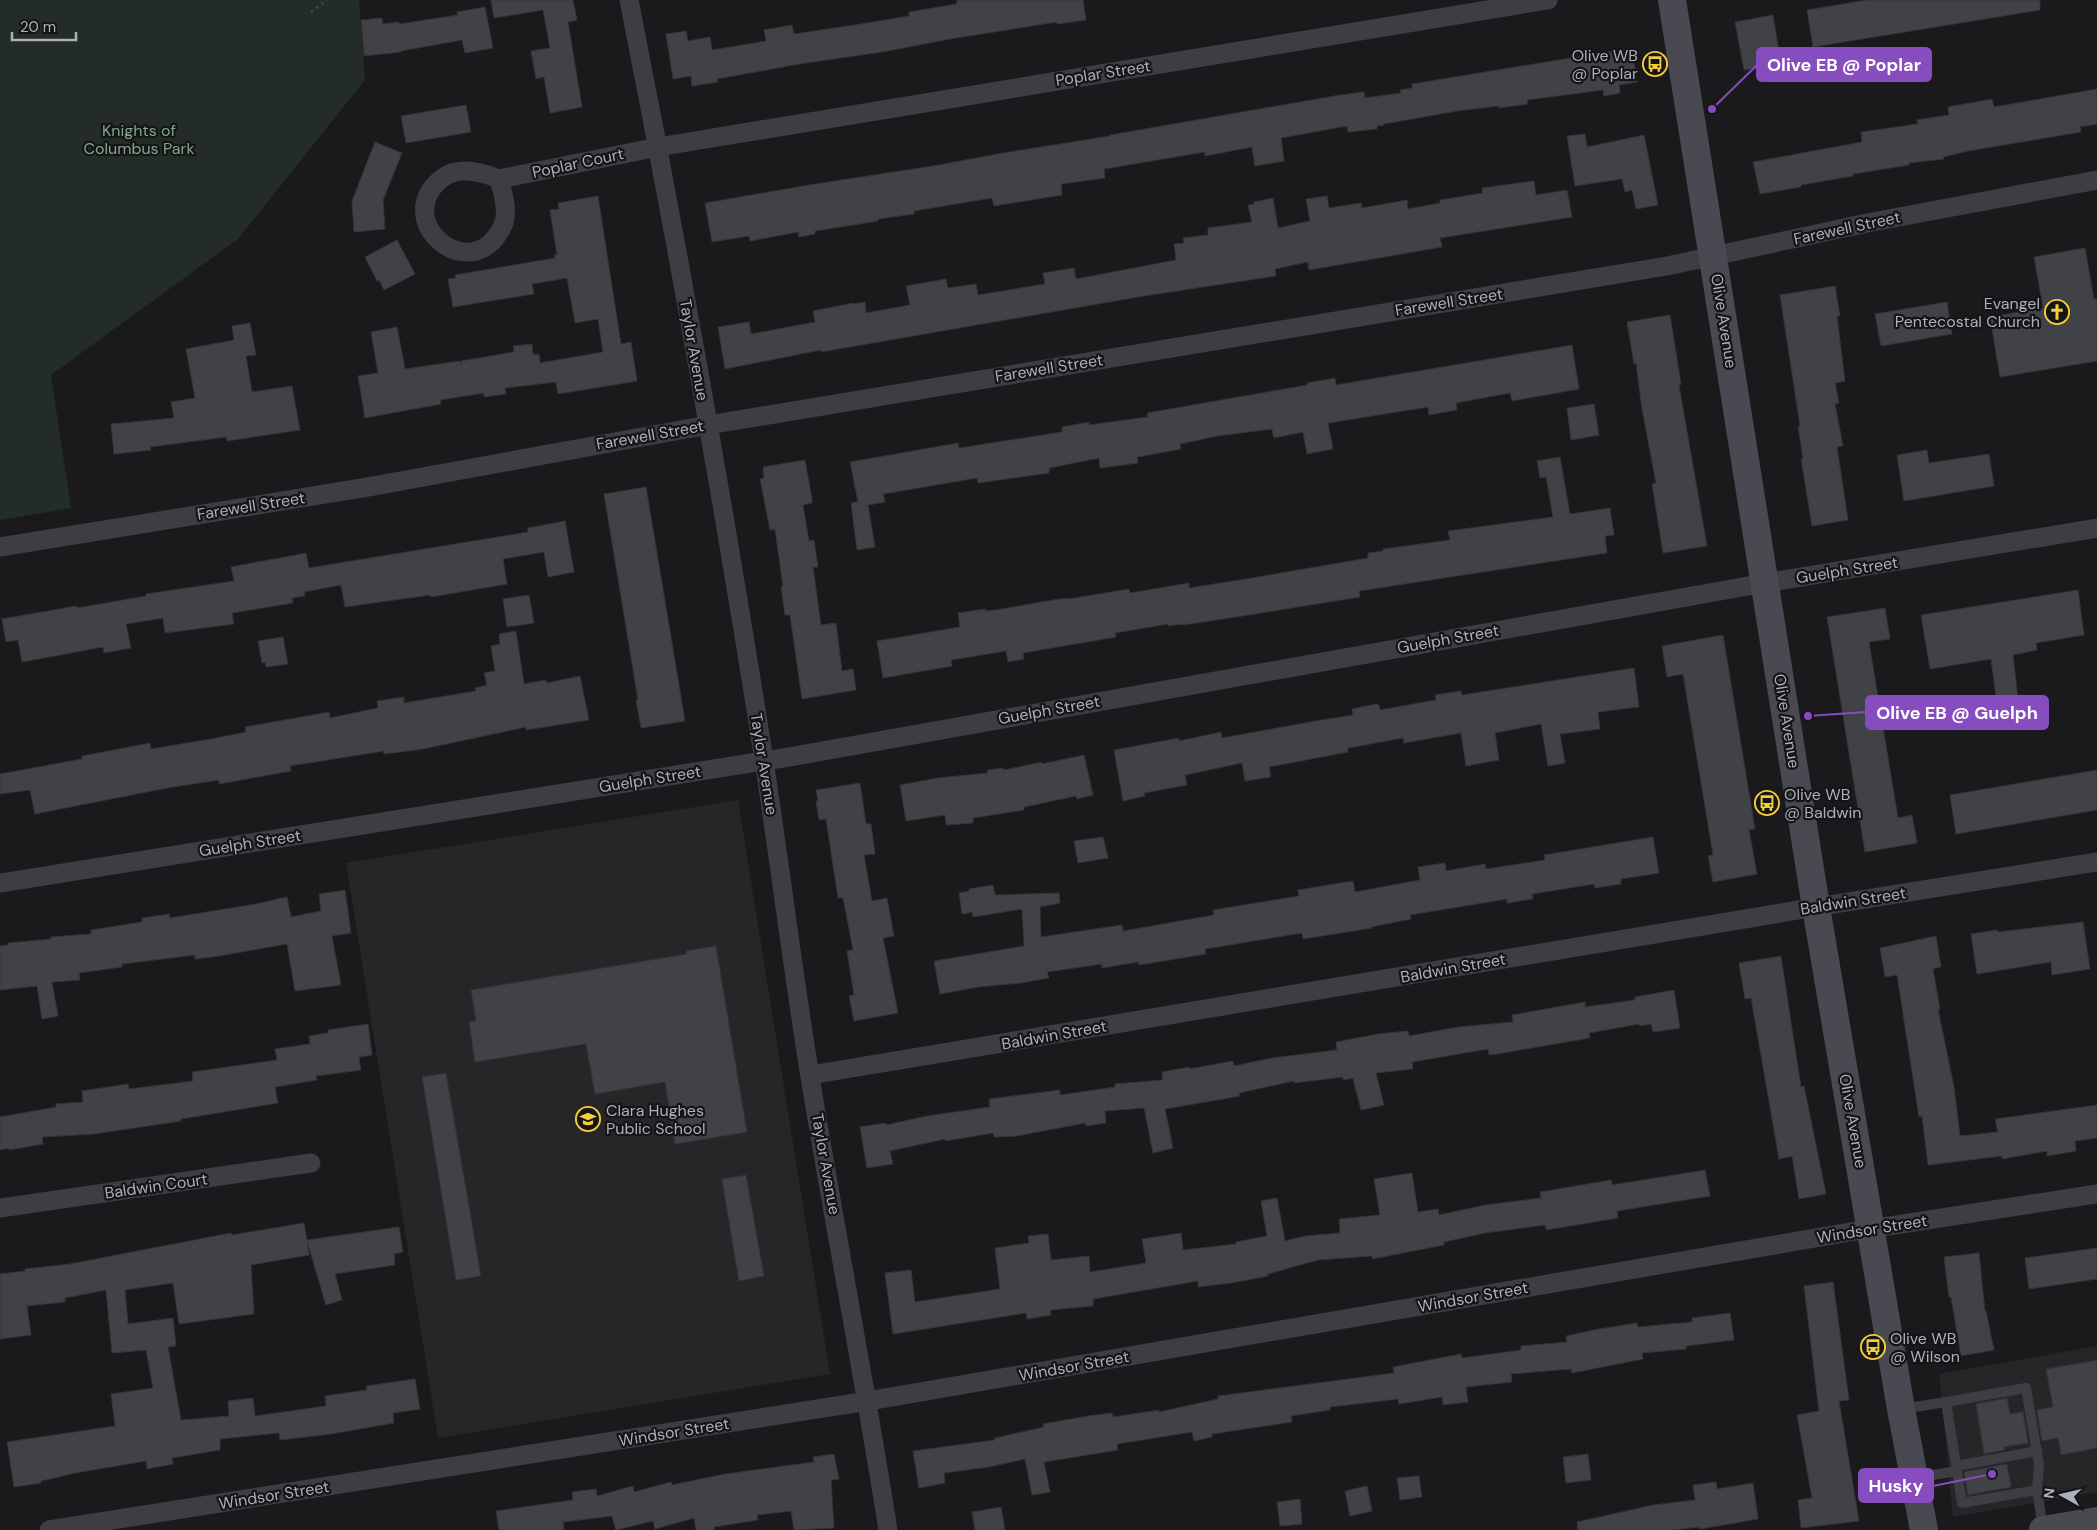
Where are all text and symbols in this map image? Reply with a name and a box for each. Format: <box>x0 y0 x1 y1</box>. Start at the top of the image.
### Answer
scale bar <box>12 10 76 42</box>
text: 20 m <box>20 17 56 37</box>
place label: Olive WB @ Poplar <box>1571 45 1638 84</box>
callout: Olive EB @ Poplar <box>1757 48 1931 81</box>
bus stop icon: Olive WB @ Poplar <box>1642 51 1668 77</box>
text: Olive EB @ Poplar <box>1767 53 1921 77</box>
street label: Poplar Street <box>1054 55 1152 91</box>
park label: Knights of Columbus Park <box>83 120 195 159</box>
street label: Poplar Court <box>530 143 626 183</box>
street label: Farewell Street <box>1792 206 1902 250</box>
street label: Olive Avenue <box>1706 272 1742 370</box>
street label: Farewell Street <box>1394 283 1504 321</box>
place label: Evangel Pentecostal Church <box>1895 293 2040 332</box>
street label: Taylor Avenue <box>675 298 713 402</box>
church icon: Evangel Pentecostal Church <box>2044 299 2070 325</box>
street label: Farewell Street <box>994 349 1104 387</box>
street label: Farewell Street <box>595 415 705 455</box>
street label: Farewell Street <box>196 487 306 525</box>
street label: Guelph Street <box>1795 552 1899 588</box>
street label: Guelph Street <box>1396 620 1500 658</box>
street label: Olive Avenue <box>1769 672 1805 770</box>
street label: Guelph Street <box>997 691 1101 729</box>
callout: Olive EB @ Guelph <box>1866 696 2048 729</box>
text: Olive EB @ Guelph <box>1876 701 2038 725</box>
street label: Taylor Avenue <box>746 712 782 816</box>
street label: Guelph Street <box>598 761 702 797</box>
place label: Olive WB @ Baldwin <box>1784 784 1862 823</box>
bus stop icon: Olive WB @ Baldwin <box>1754 790 1780 816</box>
street label: Guelph Street <box>198 825 302 861</box>
street label: Baldwin Street <box>1799 882 1907 920</box>
street label: Baldwin Street <box>1399 948 1507 988</box>
street label: Baldwin Street <box>1000 1015 1108 1055</box>
street label: Olive Avenue <box>1834 1072 1872 1170</box>
place label: Clara Hughes Public School <box>606 1100 705 1139</box>
school or university icon: Clara Hughes Public School <box>575 1106 601 1132</box>
street label: Taylor Avenue <box>807 1112 845 1216</box>
street label: Baldwin Court <box>103 1168 209 1204</box>
street label: Windsor Street <box>1815 1210 1929 1248</box>
street label: Windsor Street <box>1416 1277 1530 1317</box>
place label: Olive WB @ Wilson <box>1890 1328 1960 1367</box>
bus stop icon: Olive WB @ Wilson <box>1860 1334 1886 1360</box>
street label: Windsor Street <box>1017 1346 1131 1386</box>
street label: Windsor Street <box>617 1413 731 1451</box>
callout: Husky <box>1859 1469 1933 1502</box>
north arrow <box>2037 1470 2087 1520</box>
text: Husky <box>1869 1474 1924 1498</box>
street label: Windsor Street <box>217 1476 331 1514</box>
text: N <box>2040 1487 2059 1500</box>

